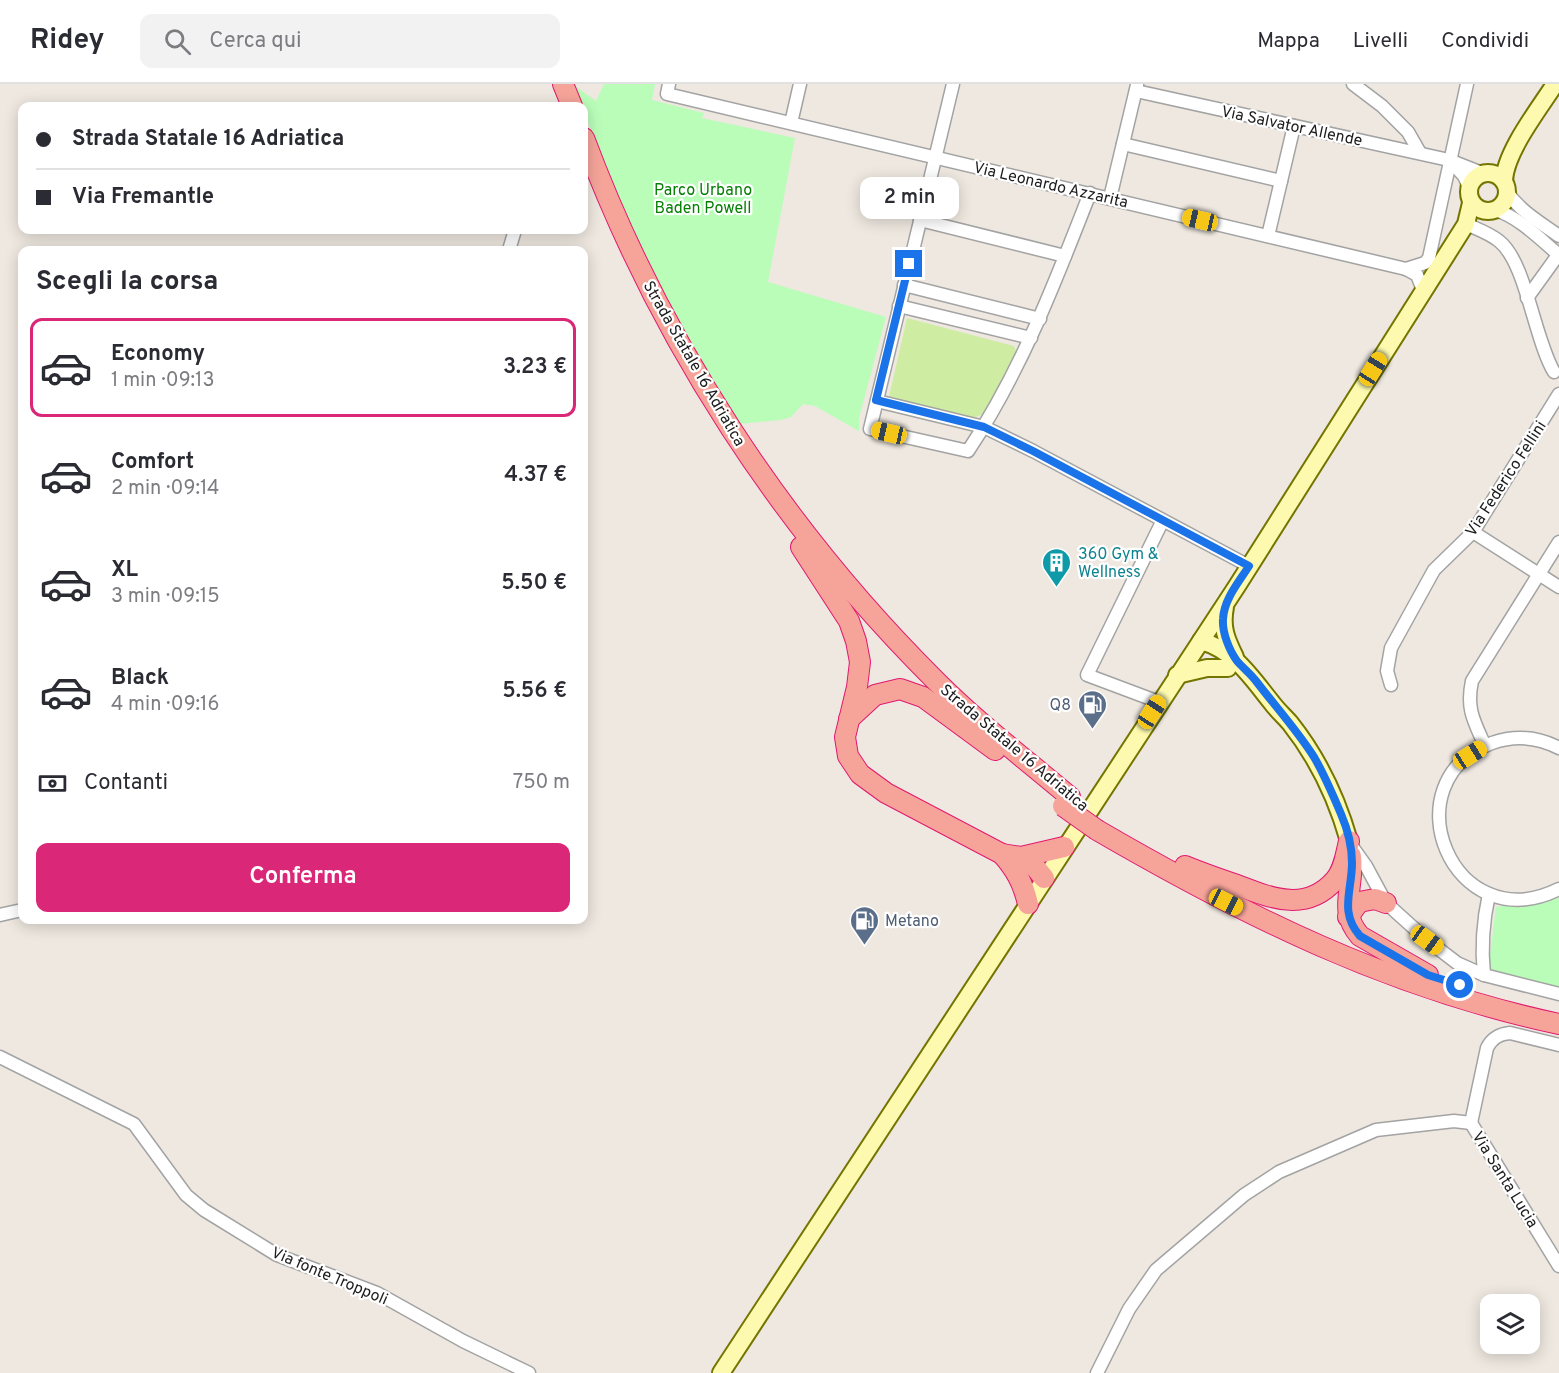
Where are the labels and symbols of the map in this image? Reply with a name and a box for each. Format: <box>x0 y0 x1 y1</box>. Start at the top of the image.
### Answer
street label: Via Salvator Allende <box>1219 102 1364 152</box>
street label: Via Leonardo Azzarita <box>971 158 1130 213</box>
callout: 2 min <box>860 177 958 219</box>
park label: Parco Urbano Baden Powell <box>654 181 752 219</box>
car <box>1180 207 1220 233</box>
route end <box>895 250 922 277</box>
street label: Strada Statale 16 Adriatica <box>638 278 749 450</box>
car <box>1356 349 1390 389</box>
street label: Via Federico Fellini <box>1462 417 1552 541</box>
car <box>869 420 909 446</box>
place label: 360 Gym & Wellness <box>1078 545 1159 583</box>
building icon: 360 Gym & Wellness <box>1041 546 1073 588</box>
street label: Strada Statale 16 Adriatica <box>935 681 1092 817</box>
fuel station icon: Q8 <box>1076 688 1108 730</box>
car <box>1135 692 1169 732</box>
place label: Q8 <box>1050 696 1071 716</box>
car <box>1450 738 1490 772</box>
car <box>1206 886 1246 918</box>
fuel station icon: Metano <box>848 904 880 946</box>
place label: Metano <box>885 912 939 932</box>
car <box>1407 922 1447 958</box>
route start <box>1446 971 1473 998</box>
street label: Via Santa Lucia <box>1467 1128 1542 1232</box>
street label: Via fonte Troppoli <box>268 1243 391 1310</box>

